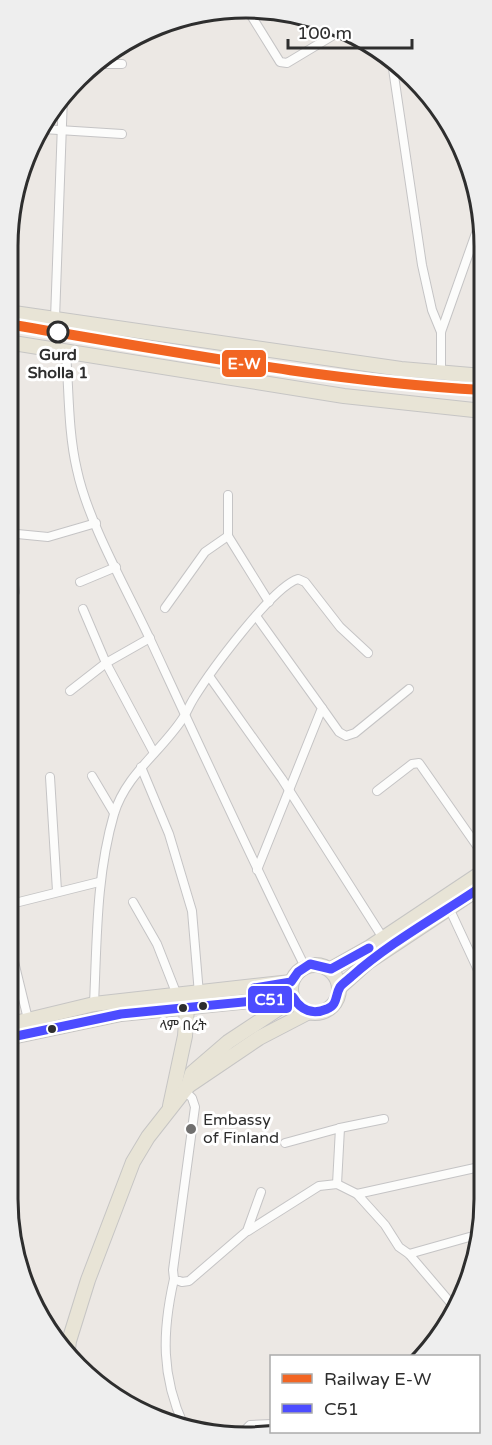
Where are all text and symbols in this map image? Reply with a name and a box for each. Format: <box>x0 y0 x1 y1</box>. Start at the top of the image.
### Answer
scale bar <box>288 12 412 50</box>
text: 100 m <box>297 22 352 44</box>
marker: Gurd Sholla 1 <box>47 321 69 343</box>
place label: Gurd Sholla 1 <box>28 345 88 383</box>
line badge: E-W <box>221 349 267 378</box>
text: E-W <box>228 354 261 374</box>
line badge: C51 <box>247 985 293 1014</box>
text: C51 <box>254 990 286 1010</box>
unlabelled marker <box>197 1000 209 1012</box>
marker: ላም በረት <box>177 1002 189 1014</box>
place label: ላም በረት <box>159 1017 207 1034</box>
unlabelled marker <box>46 1023 58 1035</box>
place label: Embassy of Finland <box>203 1110 279 1148</box>
marker: Embassy of Finland <box>184 1122 198 1136</box>
legend <box>270 1355 480 1433</box>
text: Railway E-W <box>324 1368 431 1390</box>
text: C51 <box>324 1398 359 1420</box>

